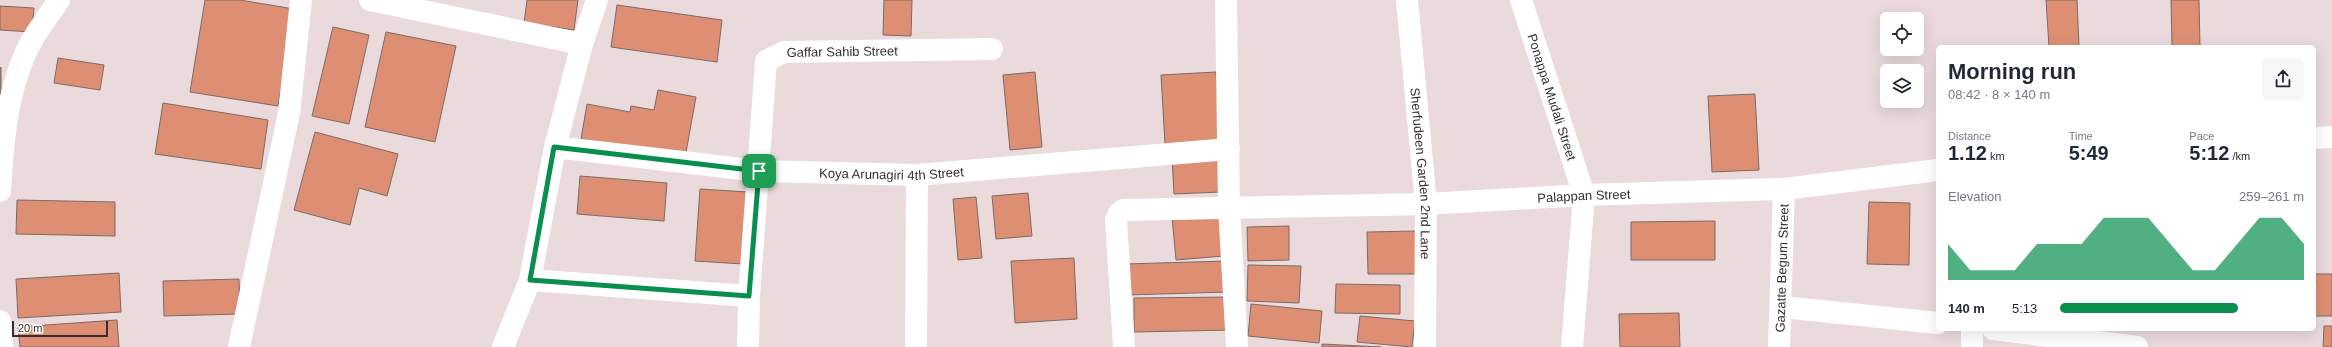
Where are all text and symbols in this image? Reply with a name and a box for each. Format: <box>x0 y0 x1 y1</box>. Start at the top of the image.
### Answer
map controls <box>1880 12 1924 108</box>
button: locate <box>1880 12 1924 56</box>
street label: Ponappa Mudali Street <box>1525 32 1580 163</box>
street label: Gaffar Sahib Street <box>787 43 898 59</box>
button: share <box>2262 58 2304 100</box>
text: Morning run <box>1948 59 2076 84</box>
button: layers <box>1880 64 1924 108</box>
street label: Sherfudeen Garden 2nd Lane <box>1408 87 1434 259</box>
text: 08:42 · 8 × 140 m <box>1948 87 2050 102</box>
text: Distance <box>1948 130 1991 142</box>
text: Time <box>2069 130 2093 142</box>
text: Pace <box>2189 130 2214 142</box>
text: 1.12 <box>1948 142 1987 164</box>
text: 5:49 <box>2069 142 2109 164</box>
text: 5:12 <box>2189 142 2229 164</box>
text: km <box>1987 150 2005 162</box>
text: /km <box>2229 150 2250 162</box>
pin <box>742 154 776 188</box>
icon: arrive <box>748 160 770 182</box>
street label: Koya Arunagiri 4th Street <box>819 164 965 183</box>
street label: Palappan Street <box>1537 186 1631 205</box>
text: Elevation <box>1948 189 2001 204</box>
text: 259–261 m <box>2239 189 2304 204</box>
street label: Gazatte Begum Street <box>1772 203 1791 333</box>
text: 140 m <box>1948 301 1985 316</box>
text: 5:13 <box>2012 301 2037 316</box>
scale bar <box>12 319 108 338</box>
text: 20 m <box>18 322 42 334</box>

